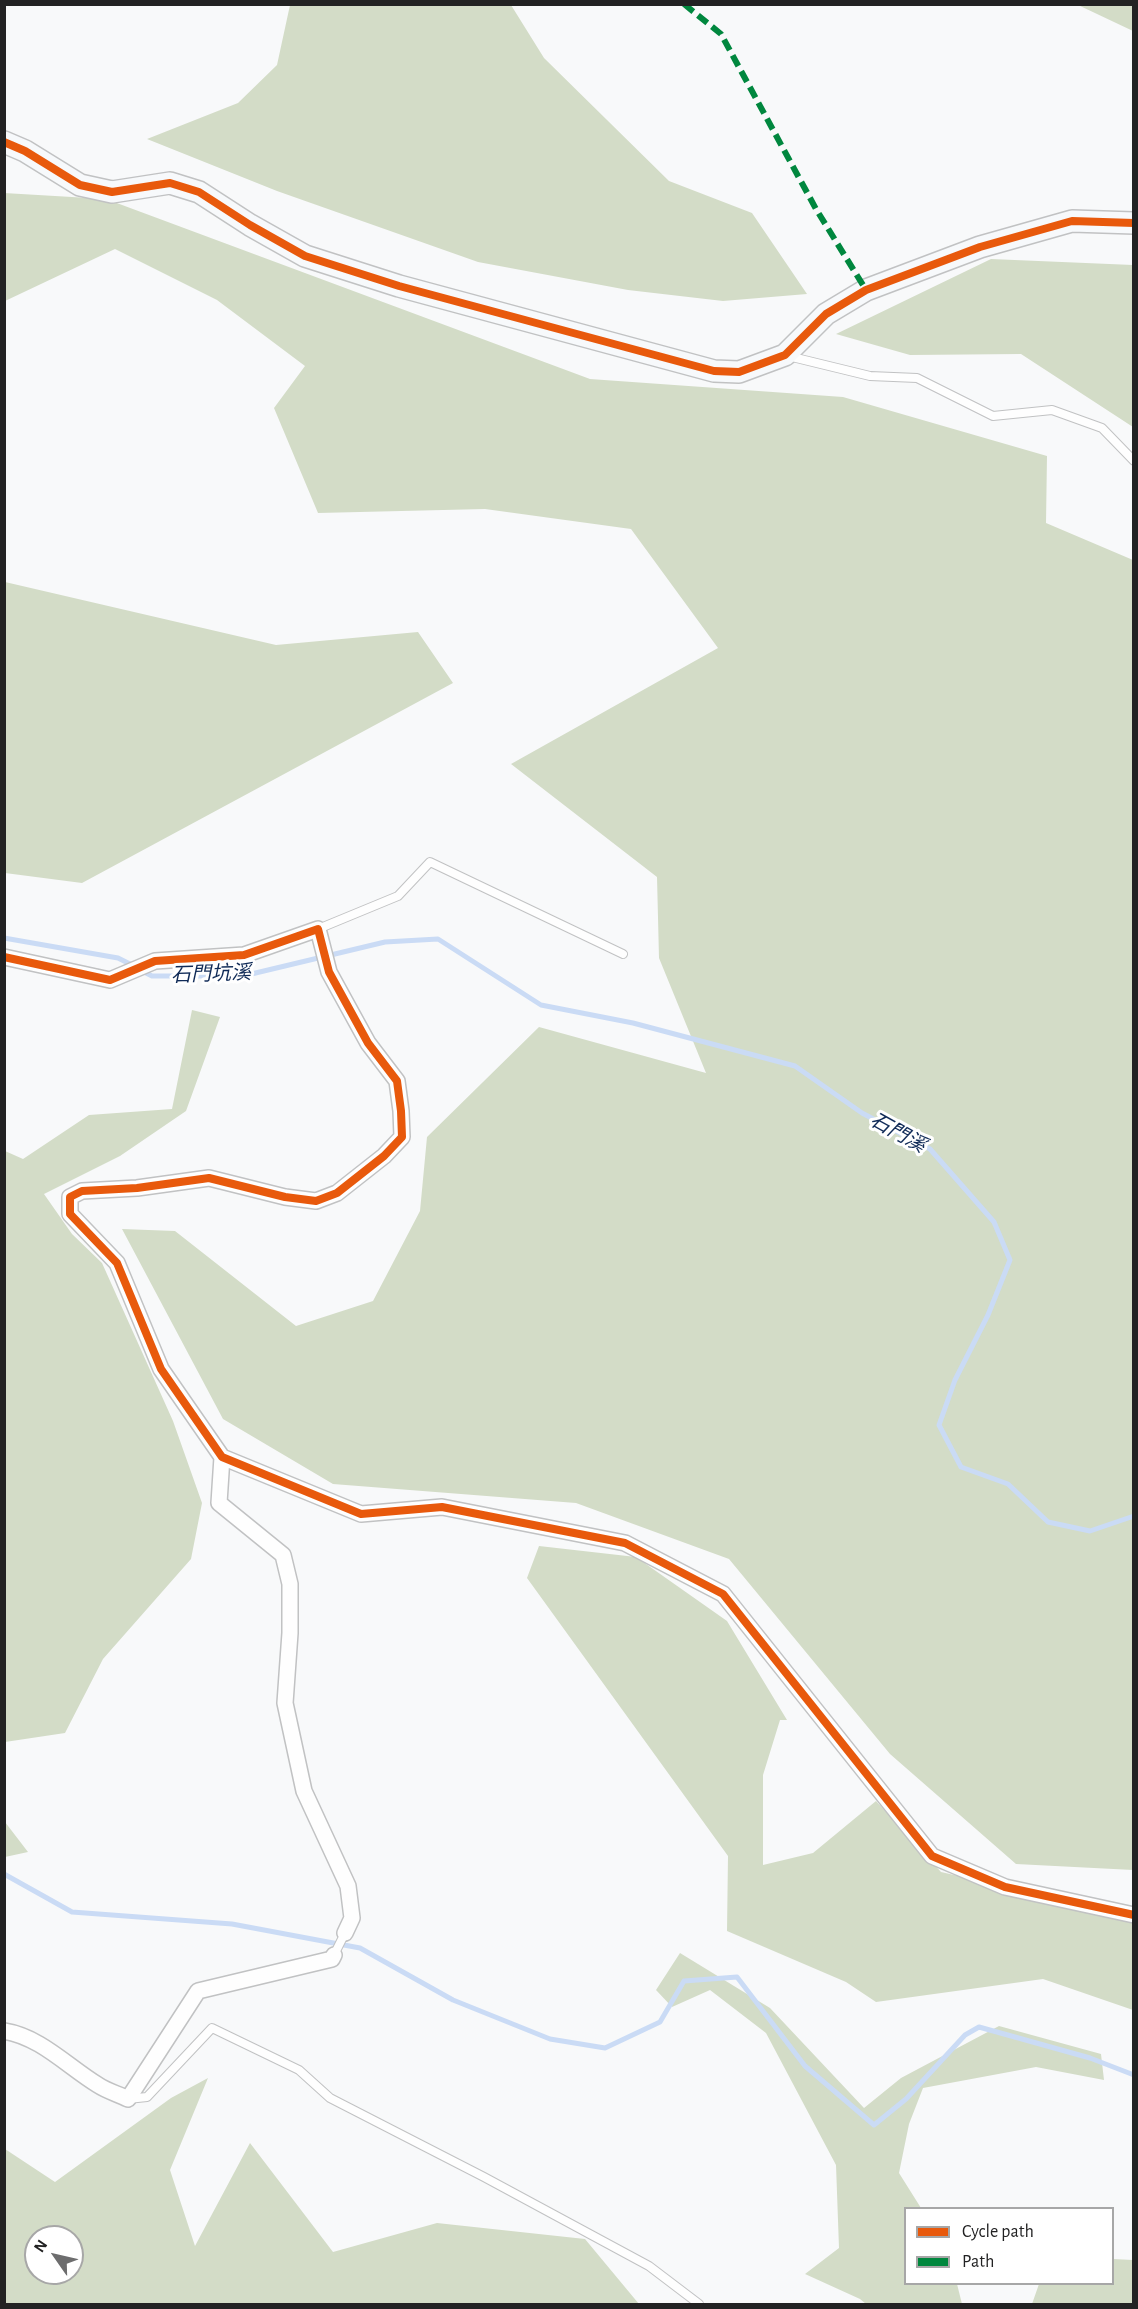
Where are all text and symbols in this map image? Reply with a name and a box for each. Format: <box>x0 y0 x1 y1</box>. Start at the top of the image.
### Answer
water label: 石門坑溪 <box>171 961 251 987</box>
water label: 石門溪 <box>866 1108 930 1158</box>
legend <box>904 2207 1114 2285</box>
text: Cycle path <box>962 2223 1034 2241</box>
north arrow <box>24 2225 84 2285</box>
text: N <box>31 2237 50 2255</box>
text: Path <box>962 2253 994 2271</box>

